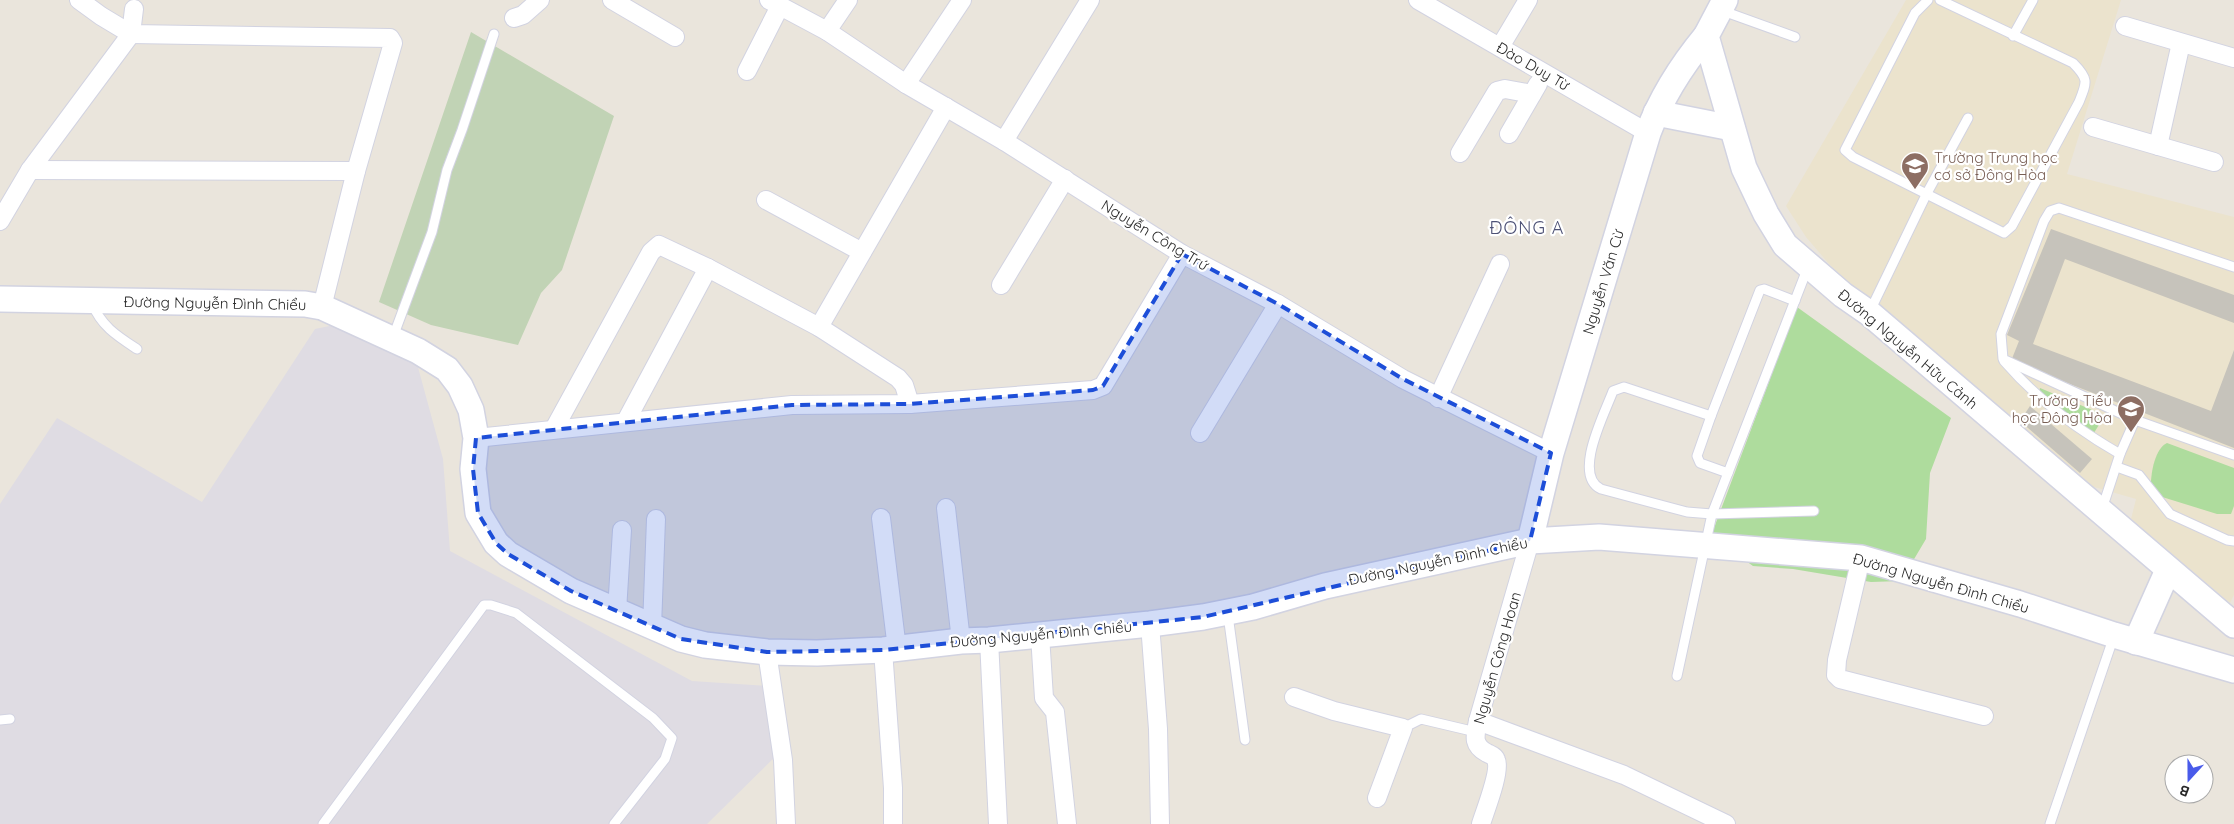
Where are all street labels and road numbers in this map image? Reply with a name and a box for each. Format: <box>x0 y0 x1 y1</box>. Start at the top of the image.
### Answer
street label: Đào Duy Từ <box>1493 38 1574 95</box>
street label: Nguyễn Công Trứ <box>1098 195 1213 275</box>
street label: Nguyễn Văn Cừ <box>1578 226 1628 337</box>
street label: Đường Nguyễn Hữu Cảnh <box>1834 285 1982 413</box>
street label: Đường Nguyễn Đình Chiểu <box>123 292 307 314</box>
street label: Đường Nguyễn Đình Chiểu <box>1347 533 1529 589</box>
street label: Đường Nguyễn Đình Chiểu <box>1851 549 2031 617</box>
street label: Nguyễn Công Hoan <box>1469 590 1525 726</box>
street label: Đường Nguyễn Đình Chiểu <box>949 617 1133 651</box>

